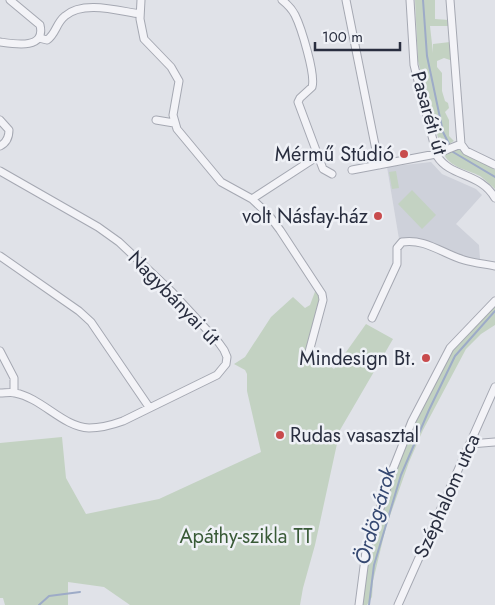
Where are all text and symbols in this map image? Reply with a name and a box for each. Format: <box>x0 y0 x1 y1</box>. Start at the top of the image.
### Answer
scale bar <box>315 20 400 52</box>
text: 100 m <box>322 26 363 48</box>
street label: Pasaréti út <box>403 68 455 158</box>
place label: Mérmű Stúdió <box>275 140 394 169</box>
marker: Mérmű Stúdió <box>398 148 410 160</box>
place label: volt Násfay-ház <box>242 202 368 231</box>
marker: volt Násfay-ház <box>372 210 384 222</box>
street label: Nagybányai út <box>121 244 227 352</box>
place label: Mindesign Bt. <box>299 344 416 373</box>
marker: Mindesign Bt. <box>420 352 432 364</box>
place label: Rudas vasasztal <box>290 421 419 450</box>
marker: Rudas vasasztal <box>274 429 286 441</box>
street label: Széphalom utca <box>407 429 487 563</box>
water label: Ördög-árok <box>347 463 404 568</box>
park label: Apáthy-szikla TT <box>179 522 313 551</box>

